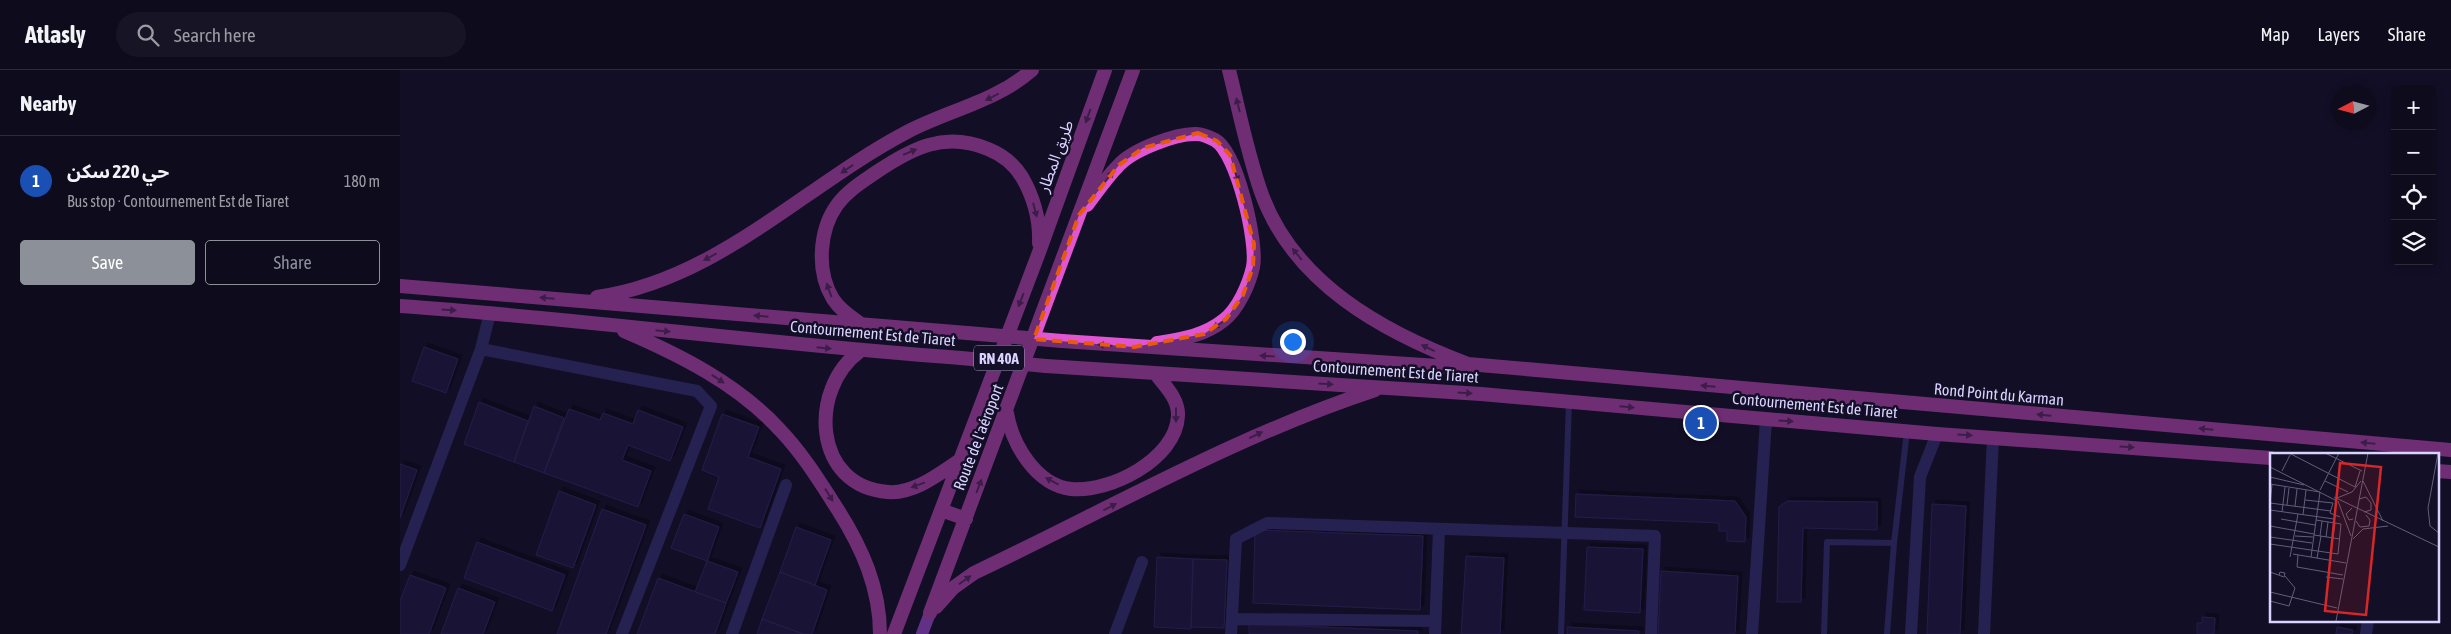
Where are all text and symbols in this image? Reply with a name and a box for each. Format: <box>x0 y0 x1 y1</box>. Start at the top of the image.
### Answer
search box <box>116 12 466 57</box>
text: Atlasly <box>25 21 86 48</box>
icon: search <box>134 21 162 49</box>
text: Search here <box>174 24 256 46</box>
text: Map <box>2260 24 2289 45</box>
text: Layers <box>2317 24 2360 45</box>
text: Share <box>2388 24 2426 45</box>
north arrow <box>2331 85 2376 130</box>
map controls <box>2391 85 2436 265</box>
button: + <box>2391 85 2436 130</box>
text: Nearby <box>20 91 76 115</box>
one-way arrow <box>984 93 999 101</box>
one-way arrow <box>1234 97 1242 112</box>
one-way arrow <box>1084 109 1092 124</box>
street label: طريق المطار <box>1033 117 1078 196</box>
button: − <box>2391 130 2436 175</box>
one-way arrow <box>903 147 917 155</box>
text: حي 220 سكن <box>67 160 169 182</box>
one-way arrow <box>840 165 854 174</box>
one-way arrow <box>1232 168 1240 183</box>
one-way arrow <box>1104 170 1114 184</box>
text: 1 <box>32 172 40 190</box>
text: 180 m <box>344 172 380 190</box>
button: locate <box>2391 175 2436 220</box>
text: Bus stop · Contournement Est de Tiaret <box>67 192 289 210</box>
one-way arrow <box>1032 203 1040 218</box>
button: layers <box>2391 220 2436 265</box>
button: Save <box>20 240 195 285</box>
button: Share <box>205 240 380 285</box>
one-way arrow <box>1292 248 1303 261</box>
one-way arrow <box>703 253 717 261</box>
one-way arrow <box>825 282 833 297</box>
one-way arrow <box>1017 293 1025 308</box>
one-way arrow <box>538 294 554 302</box>
one-way arrow <box>441 306 457 314</box>
one-way arrow <box>753 312 769 320</box>
street label: Contournement Est de Tiaret <box>790 317 957 349</box>
one-way arrow <box>1212 319 1225 329</box>
one-way arrow <box>655 327 671 335</box>
your location <box>1280 329 1306 355</box>
one-way arrow <box>1097 340 1113 348</box>
one-way arrow <box>1421 343 1435 351</box>
one-way arrow <box>817 344 833 352</box>
road number: RN 40A <box>974 346 1024 370</box>
one-way arrow <box>1259 351 1275 359</box>
street label: Contournement Est de Tiaret <box>1313 356 1480 386</box>
one-way arrow <box>711 374 724 384</box>
street label: Rond Point du Karman <box>1933 379 2065 409</box>
one-way arrow <box>1318 380 1334 388</box>
street label: Route de l'aéroport <box>949 381 1008 493</box>
one-way arrow <box>1699 382 1715 390</box>
street label: Contournement Est de Tiaret <box>1732 389 1899 421</box>
one-way arrow <box>1458 390 1474 398</box>
one-way arrow <box>1620 403 1636 411</box>
pin: 1 <box>1685 404 1717 442</box>
one-way arrow <box>1172 408 1180 424</box>
one-way arrow <box>2035 411 2051 419</box>
one-way arrow <box>1778 418 1794 426</box>
one-way arrow <box>2197 425 2213 433</box>
one-way arrow <box>1249 430 1263 438</box>
one-way arrow <box>1957 431 1973 439</box>
one-way arrow <box>2359 439 2375 447</box>
one-way arrow <box>2119 443 2135 451</box>
inset map <box>2270 453 2438 622</box>
one-way arrow <box>1045 477 1059 485</box>
one-way arrow <box>975 479 983 493</box>
one-way arrow <box>910 481 925 489</box>
one-way arrow <box>824 489 833 502</box>
one-way arrow <box>1103 503 1117 511</box>
one-way arrow <box>958 575 972 585</box>

